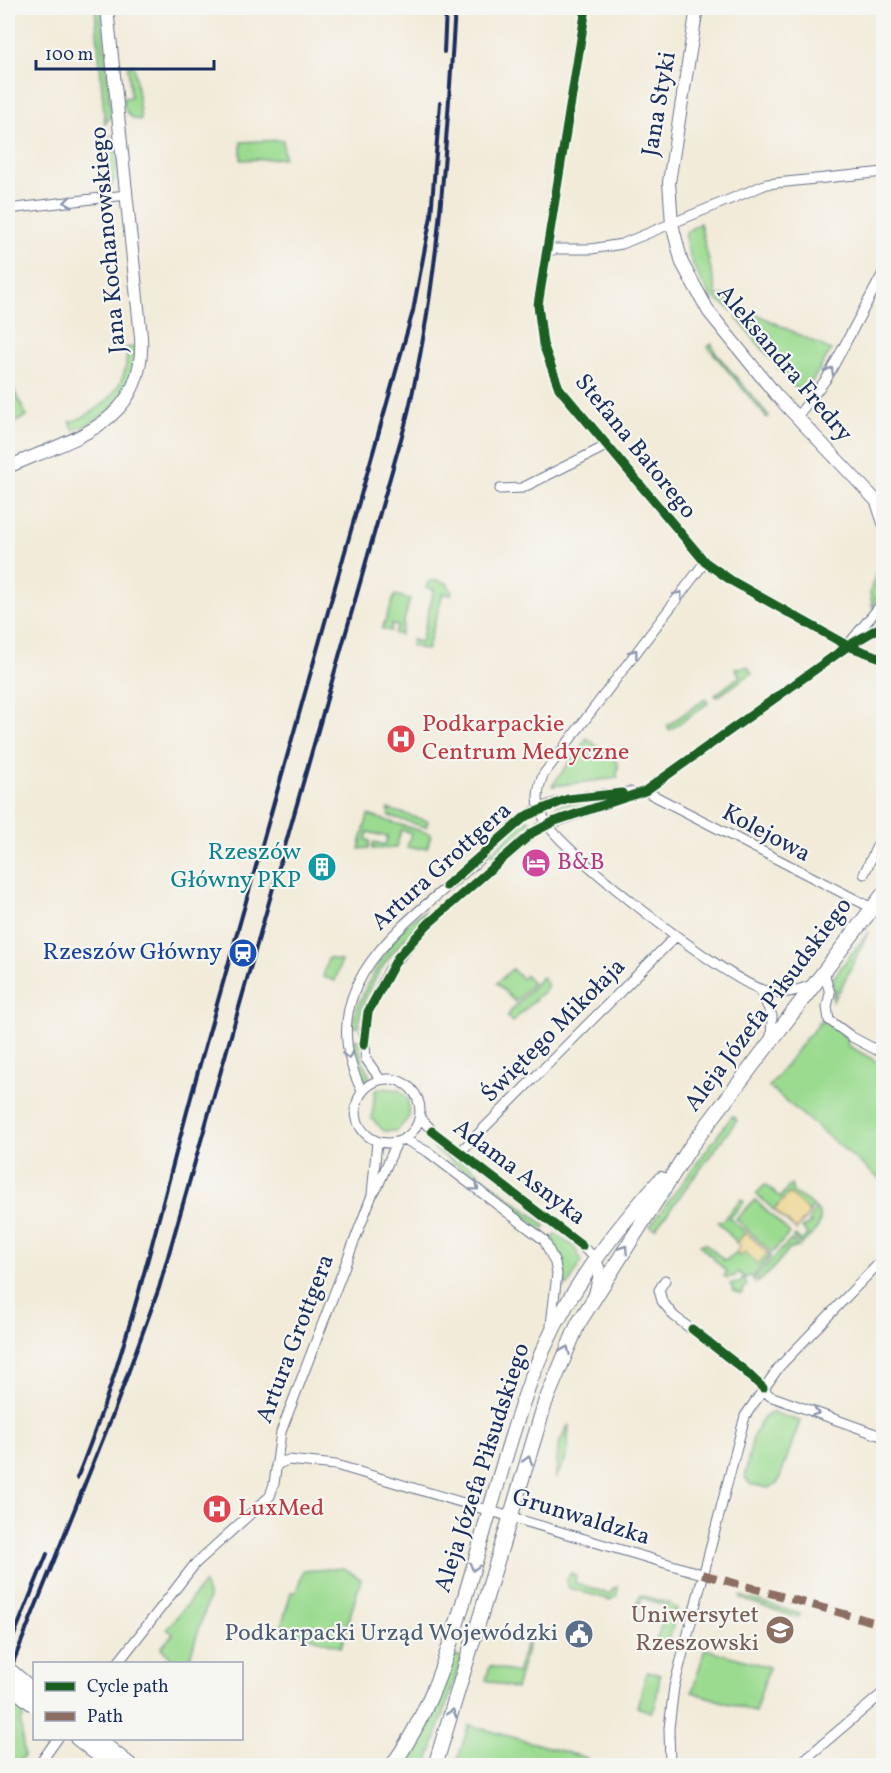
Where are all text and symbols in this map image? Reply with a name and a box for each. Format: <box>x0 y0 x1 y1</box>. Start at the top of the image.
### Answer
scale bar <box>36 33 214 71</box>
text: 100 m <box>45 43 94 68</box>
street label: Jana Styki <box>634 49 686 159</box>
street label: Jana Kochanowskiego <box>82 125 136 355</box>
one-way arrow <box>64 195 73 208</box>
street label: Aleksandra Fredry <box>708 278 860 450</box>
street label: Stefana Batorego <box>566 367 704 527</box>
one-way arrow <box>823 367 834 377</box>
one-way arrow <box>672 590 683 601</box>
one-way arrow <box>627 649 638 660</box>
place label: Podkarpackie Centrum Medyczne <box>422 708 629 770</box>
hospital icon: Podkarpackie Centrum Medyczne <box>385 723 417 755</box>
street label: Artura Grottgera <box>364 795 520 939</box>
street label: Kolejowa <box>716 796 816 872</box>
place label: Rzeszów Główny PKP <box>171 836 301 898</box>
place label: B&B <box>557 846 605 880</box>
hotel icon: B&B <box>520 847 552 879</box>
building icon: Rzeszów Główny PKP <box>306 851 338 883</box>
street label: Aleja Józefa Piłsudskiego <box>677 891 861 1119</box>
place label: Rzeszów Główny <box>43 936 222 970</box>
station icon: Rzeszów Główny <box>227 937 259 969</box>
street label: Świętego Mikołaja <box>474 951 634 1111</box>
one-way arrow <box>341 1049 354 1059</box>
street label: Adama Asnyka <box>445 1112 593 1234</box>
one-way arrow <box>468 1179 479 1190</box>
one-way arrow <box>617 1245 628 1256</box>
street label: Artura Grottgera <box>248 1250 344 1428</box>
street label: Aleja Józefa Piłsudskiego <box>427 1339 539 1597</box>
one-way arrow <box>559 1345 571 1356</box>
one-way arrow <box>809 1405 820 1418</box>
one-way arrow <box>521 1455 533 1466</box>
street label: Grunwaldzka <box>508 1481 654 1555</box>
place label: LuxMed <box>238 1492 324 1526</box>
hospital icon: LuxMed <box>201 1493 233 1525</box>
one-way arrow <box>469 1561 481 1572</box>
place label: Uniwersytet Rzeszowski <box>631 1599 759 1661</box>
school or university icon: Uniwersytet Rzeszowski <box>764 1614 796 1646</box>
place label: Podkarpacki Urząd Wojewódzki <box>225 1617 558 1651</box>
public building icon: Podkarpacki Urząd Wojewódzki <box>563 1618 595 1650</box>
legend <box>33 1662 243 1740</box>
text: Cycle path <box>87 1675 169 1700</box>
text: Path <box>87 1705 123 1730</box>
one-way arrow <box>445 1708 457 1719</box>

